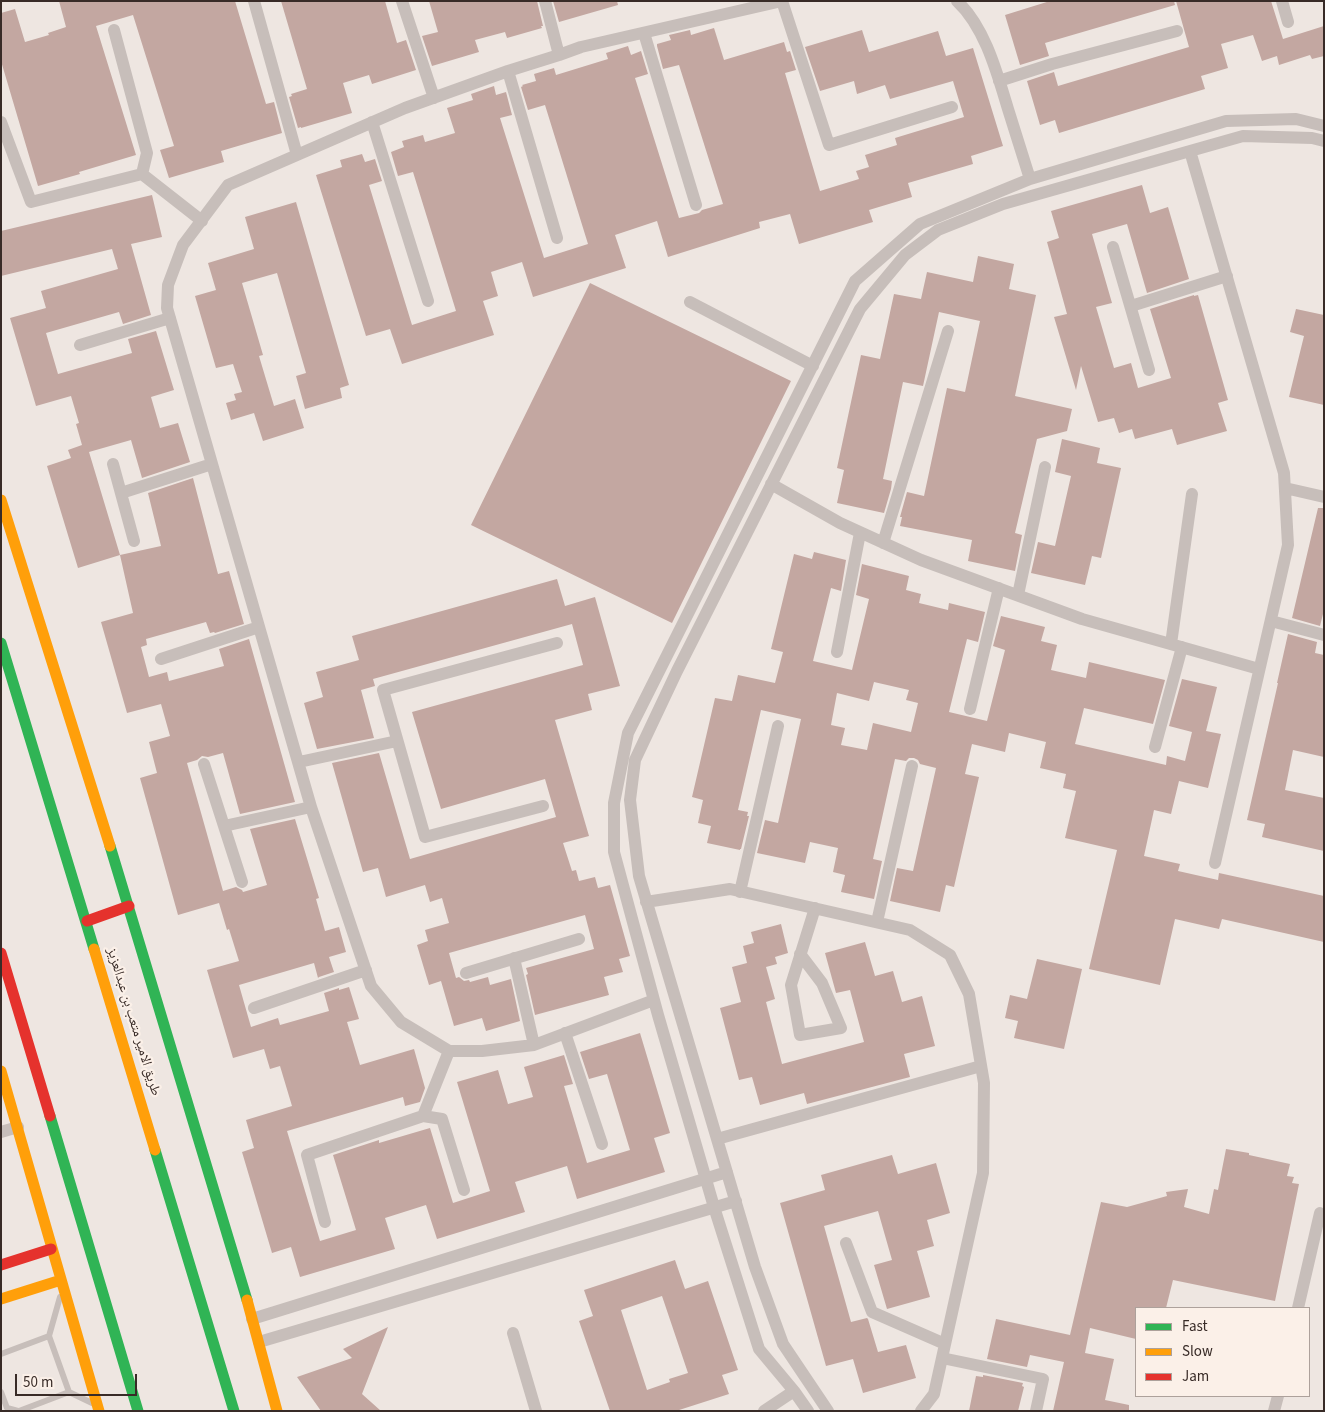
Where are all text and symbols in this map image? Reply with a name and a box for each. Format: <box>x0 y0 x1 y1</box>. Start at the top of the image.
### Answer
street label: طريق الامير متعب بن عبدالعزيز <box>102 946 164 1098</box>
legend <box>1135 1307 1310 1397</box>
text: Fast <box>1182 1316 1208 1337</box>
text: Slow <box>1182 1341 1213 1362</box>
scale bar <box>18 1364 140 1396</box>
text: Jam <box>1182 1366 1209 1387</box>
text: 50 m <box>23 1372 53 1393</box>

